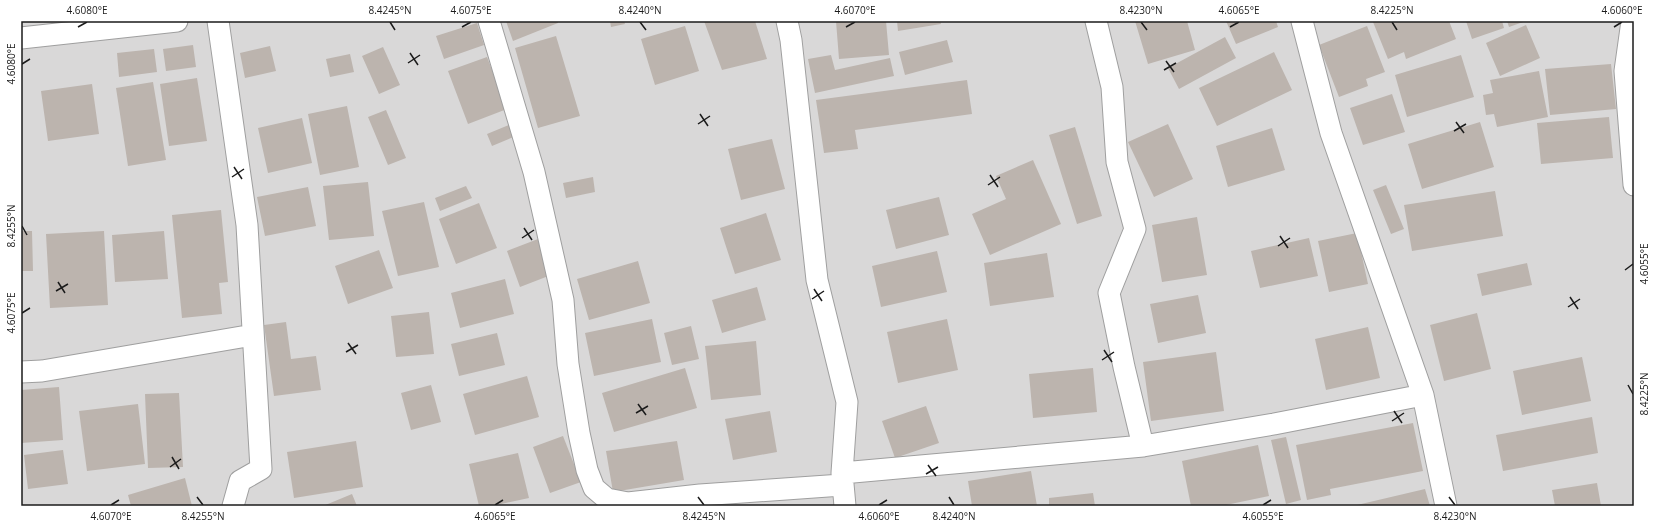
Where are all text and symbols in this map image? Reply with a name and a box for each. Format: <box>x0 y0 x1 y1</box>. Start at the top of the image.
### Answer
text: 4.6080°E <box>66 3 108 17</box>
text: 8.4245°N <box>368 3 412 17</box>
text: 4.6075°E <box>450 3 492 17</box>
text: 8.4240°N <box>618 3 662 17</box>
text: 4.6070°E <box>834 3 876 17</box>
text: 8.4230°N <box>1119 3 1163 17</box>
text: 4.6065°E <box>1218 3 1260 17</box>
text: 8.4225°N <box>1370 3 1414 17</box>
text: 4.6060°E <box>1601 3 1643 17</box>
text: 4.6080°E <box>4 43 18 85</box>
text: 8.4255°N <box>4 204 18 248</box>
text: 4.6055°E <box>1637 243 1651 285</box>
text: 4.6075°E <box>4 292 18 334</box>
text: 8.4225°N <box>1637 372 1651 416</box>
text: 4.6070°E <box>90 509 132 523</box>
text: 8.4255°N <box>181 509 225 523</box>
text: 4.6065°E <box>474 509 516 523</box>
text: 8.4245°N <box>682 509 726 523</box>
text: 4.6060°E <box>858 509 900 523</box>
text: 8.4240°N <box>932 509 976 523</box>
text: 4.6055°E <box>1242 509 1284 523</box>
text: 8.4230°N <box>1433 509 1477 523</box>

